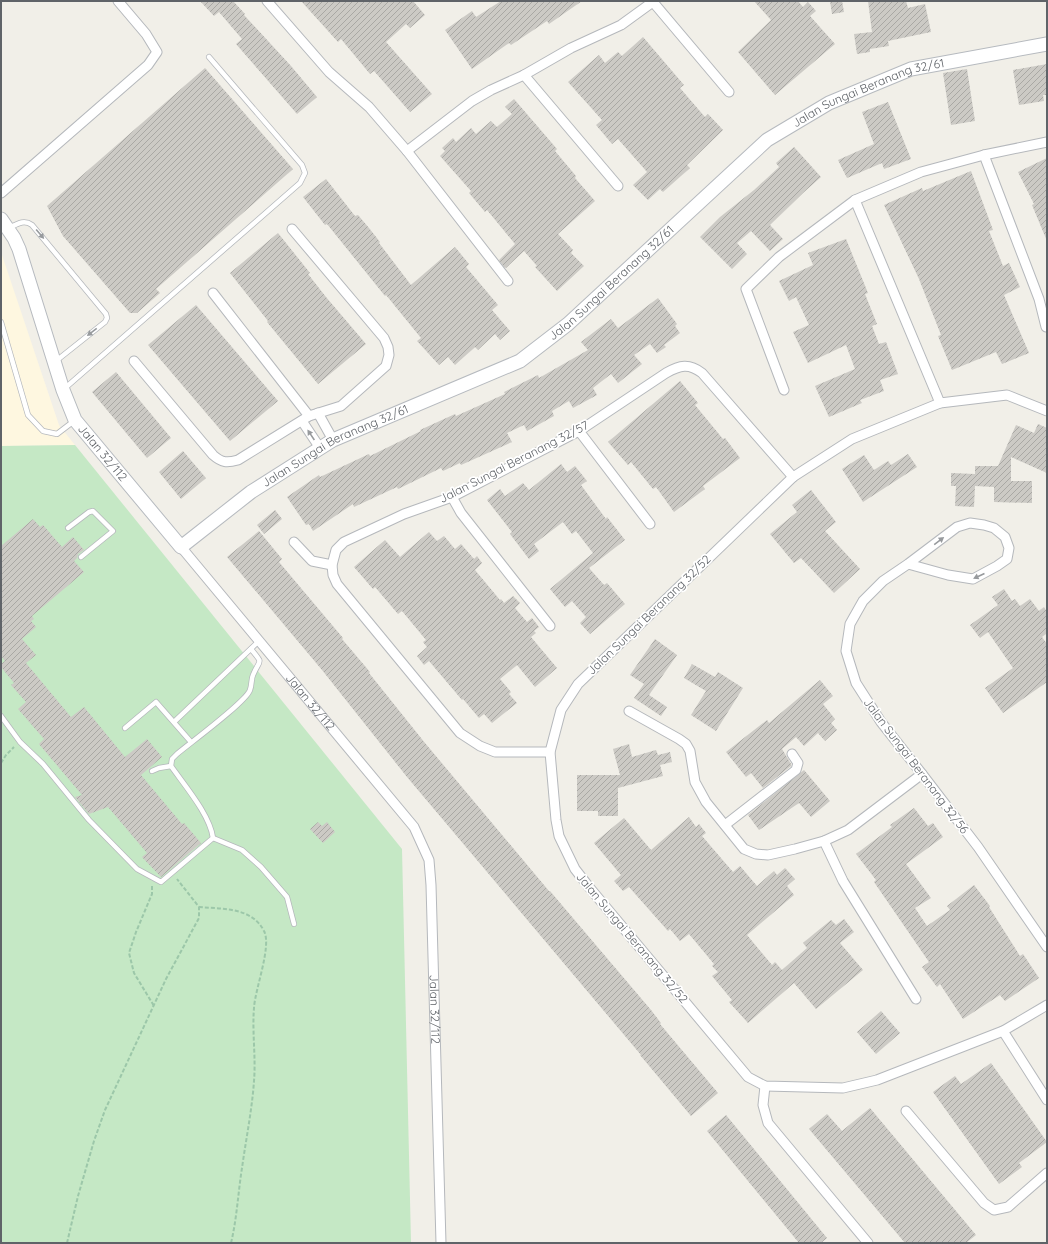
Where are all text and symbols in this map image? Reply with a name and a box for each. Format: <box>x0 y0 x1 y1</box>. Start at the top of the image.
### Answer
street label: Jalan Sungai Beranang 32/61 <box>789 55 945 130</box>
street label: Jalan Sungai Beranang 32/61 <box>546 222 677 343</box>
one-way arrow <box>35 228 44 239</box>
one-way arrow <box>86 328 97 337</box>
street label: Jalan Sungai Beranang 32/61 <box>259 401 411 490</box>
street label: Jalan Sungai Beranang 32/57 <box>437 417 591 506</box>
street label: Jalan 32/112 <box>75 421 131 484</box>
one-way arrow <box>307 429 315 440</box>
one-way arrow <box>934 536 945 545</box>
street label: Jalan Sungai Beranang 32/52 <box>584 551 714 678</box>
one-way arrow <box>974 573 985 579</box>
street label: Jalan 32/112 <box>283 671 339 734</box>
street label: Jalan Sungai Beranang 32/56 <box>860 695 973 837</box>
street label: Jalan Sungai Beranang 32/52 <box>573 869 692 1006</box>
street label: Jalan 32/112 <box>427 975 443 1044</box>

